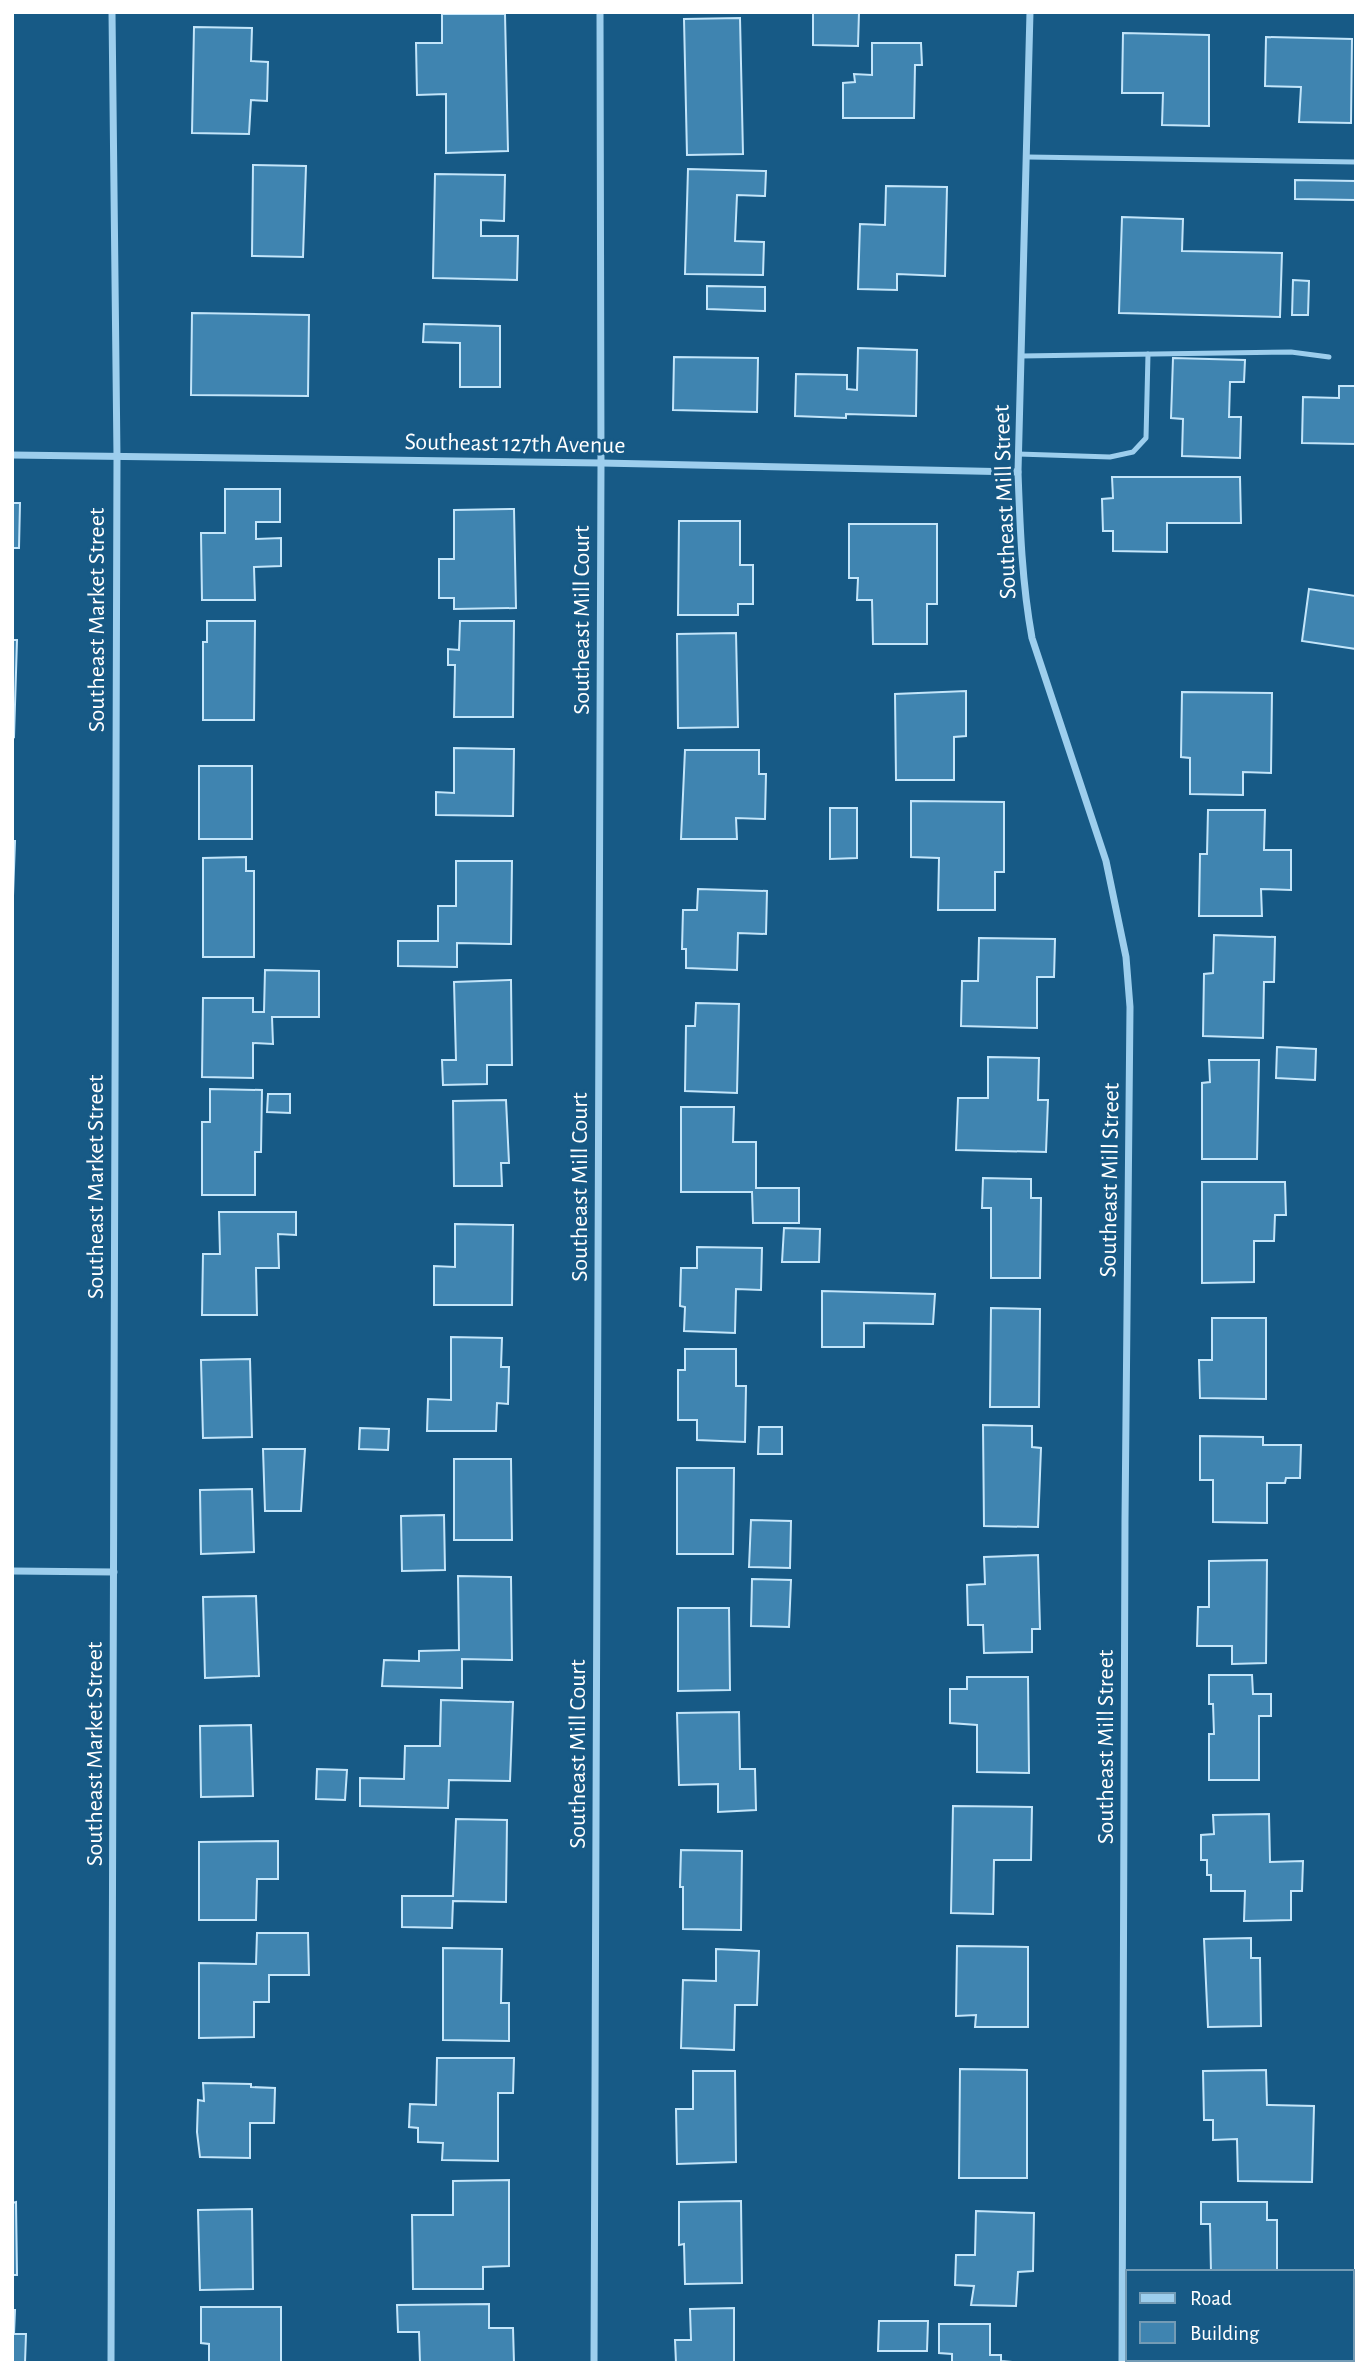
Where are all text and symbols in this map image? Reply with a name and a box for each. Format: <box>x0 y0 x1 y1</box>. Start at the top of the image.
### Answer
street label: Southeast Mill Street <box>990 404 1020 600</box>
street label: Southeast 127th Avenue <box>404 430 626 458</box>
street label: Southeast Market Street <box>85 507 109 732</box>
street label: Southeast Mill Court <box>570 525 594 715</box>
street label: Southeast Market Street <box>84 1074 108 1299</box>
street label: Southeast Mill Street <box>1096 1082 1124 1278</box>
street label: Southeast Mill Court <box>568 1092 592 1282</box>
street label: Southeast Market Street <box>83 1641 107 1866</box>
street label: Southeast Mill Street <box>1094 1649 1118 1844</box>
street label: Southeast Mill Court <box>566 1659 590 1849</box>
legend <box>1126 2270 1354 2361</box>
text: Road <box>1190 2288 1232 2309</box>
text: Building <box>1190 2323 1260 2344</box>

